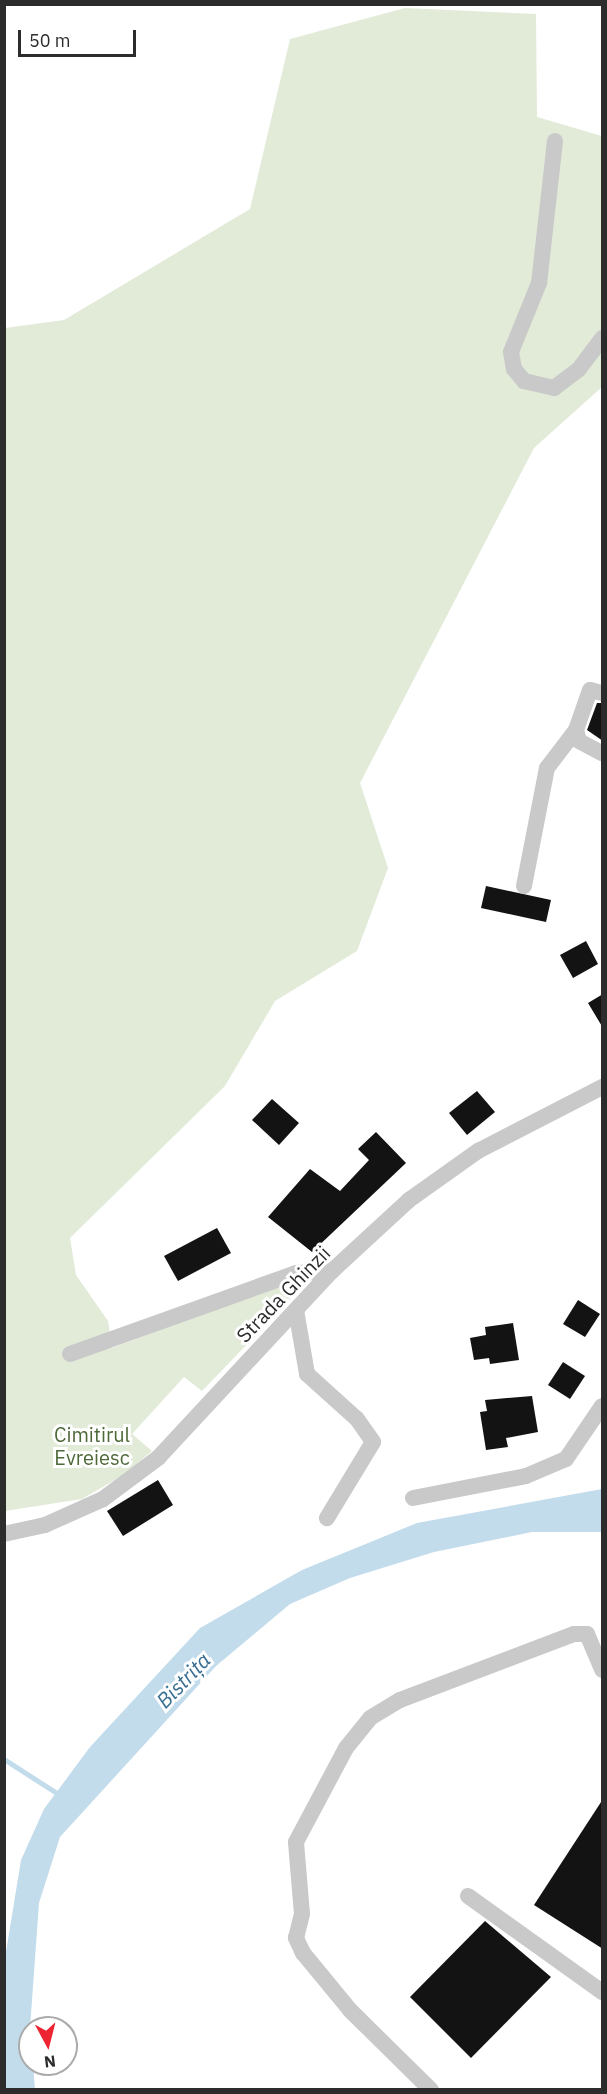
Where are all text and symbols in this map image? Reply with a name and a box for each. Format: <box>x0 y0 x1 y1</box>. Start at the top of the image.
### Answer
scale bar <box>21 18 140 56</box>
text: 50 m <box>29 29 71 52</box>
street label: Strada Ghinzii <box>231 1241 335 1347</box>
park label: Cimitirul Evreiesc <box>54 1422 130 1469</box>
water label: Bistrița <box>151 1647 215 1713</box>
north arrow <box>18 2016 78 2076</box>
text: N <box>43 2051 57 2073</box>

